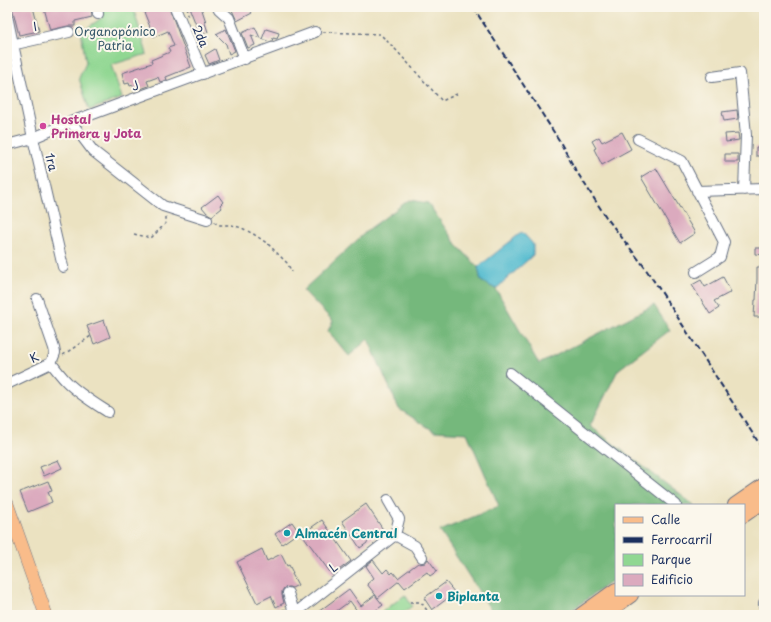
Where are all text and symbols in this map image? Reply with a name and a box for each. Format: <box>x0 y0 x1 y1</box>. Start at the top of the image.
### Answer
street label: I <box>31 17 39 35</box>
park label: Organopónico Patria <box>74 22 156 54</box>
street label: 2da <box>188 22 214 50</box>
street label: J <box>129 75 141 95</box>
place label: Hostal Primera y Jota <box>51 110 141 142</box>
marker: Hostal Primera y Jota <box>38 121 48 131</box>
street label: 1ra <box>41 151 63 173</box>
street label: K <box>26 347 42 367</box>
legend <box>615 504 745 596</box>
text: Calle <box>651 510 681 528</box>
place label: Almacén Central <box>295 524 398 542</box>
marker: Almacén Central <box>282 528 292 538</box>
text: Ferrocarril <box>651 530 712 548</box>
text: Parque <box>651 550 691 568</box>
street label: L <box>325 558 341 576</box>
text: Edificio <box>651 570 693 588</box>
place label: Biplanta <box>447 587 499 605</box>
marker: Biplanta <box>434 591 444 601</box>

